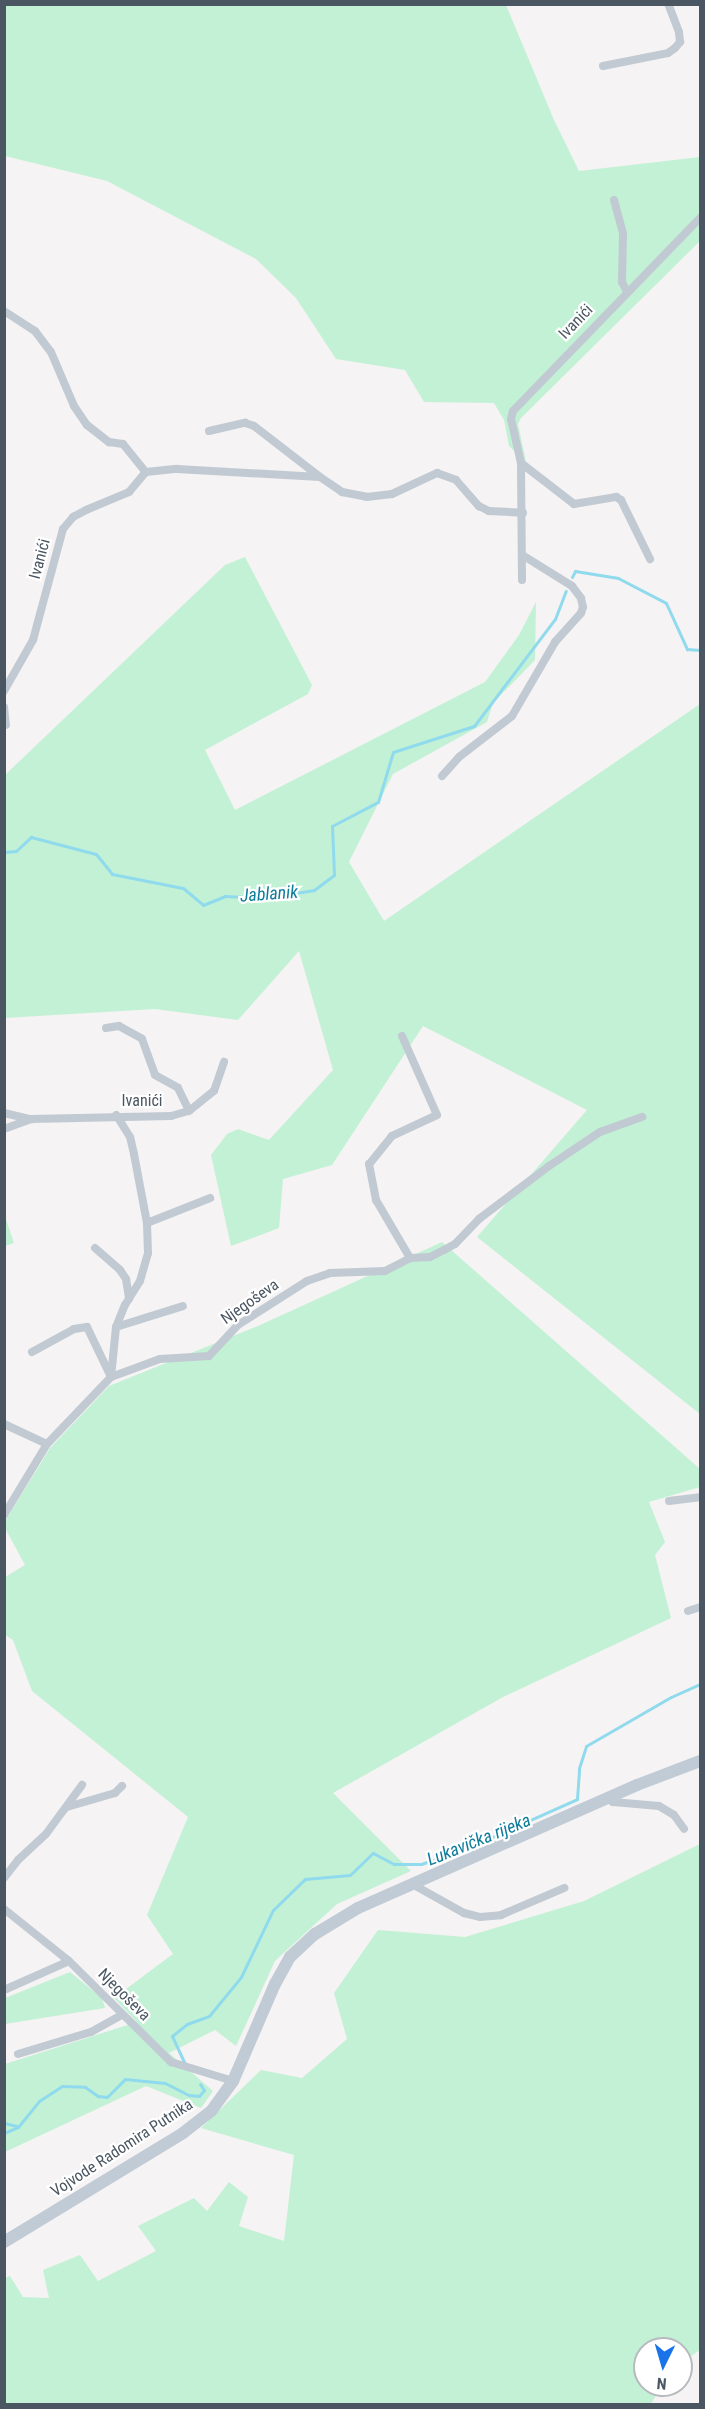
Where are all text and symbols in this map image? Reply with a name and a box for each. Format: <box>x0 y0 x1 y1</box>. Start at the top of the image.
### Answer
street label: Ivanići <box>555 301 597 343</box>
street label: Ivanići <box>25 537 55 581</box>
water label: Jablanik <box>239 881 299 907</box>
street label: Ivanići <box>122 1091 162 1111</box>
street label: Njegoševa <box>217 1275 283 1329</box>
water label: Lukavička rijeka <box>424 1809 534 1871</box>
street label: Njegoševa <box>94 1965 154 2025</box>
street label: Vojvode Radomira Putnika <box>47 2095 197 2201</box>
north arrow <box>633 2337 693 2397</box>
text: N <box>656 2374 667 2393</box>

